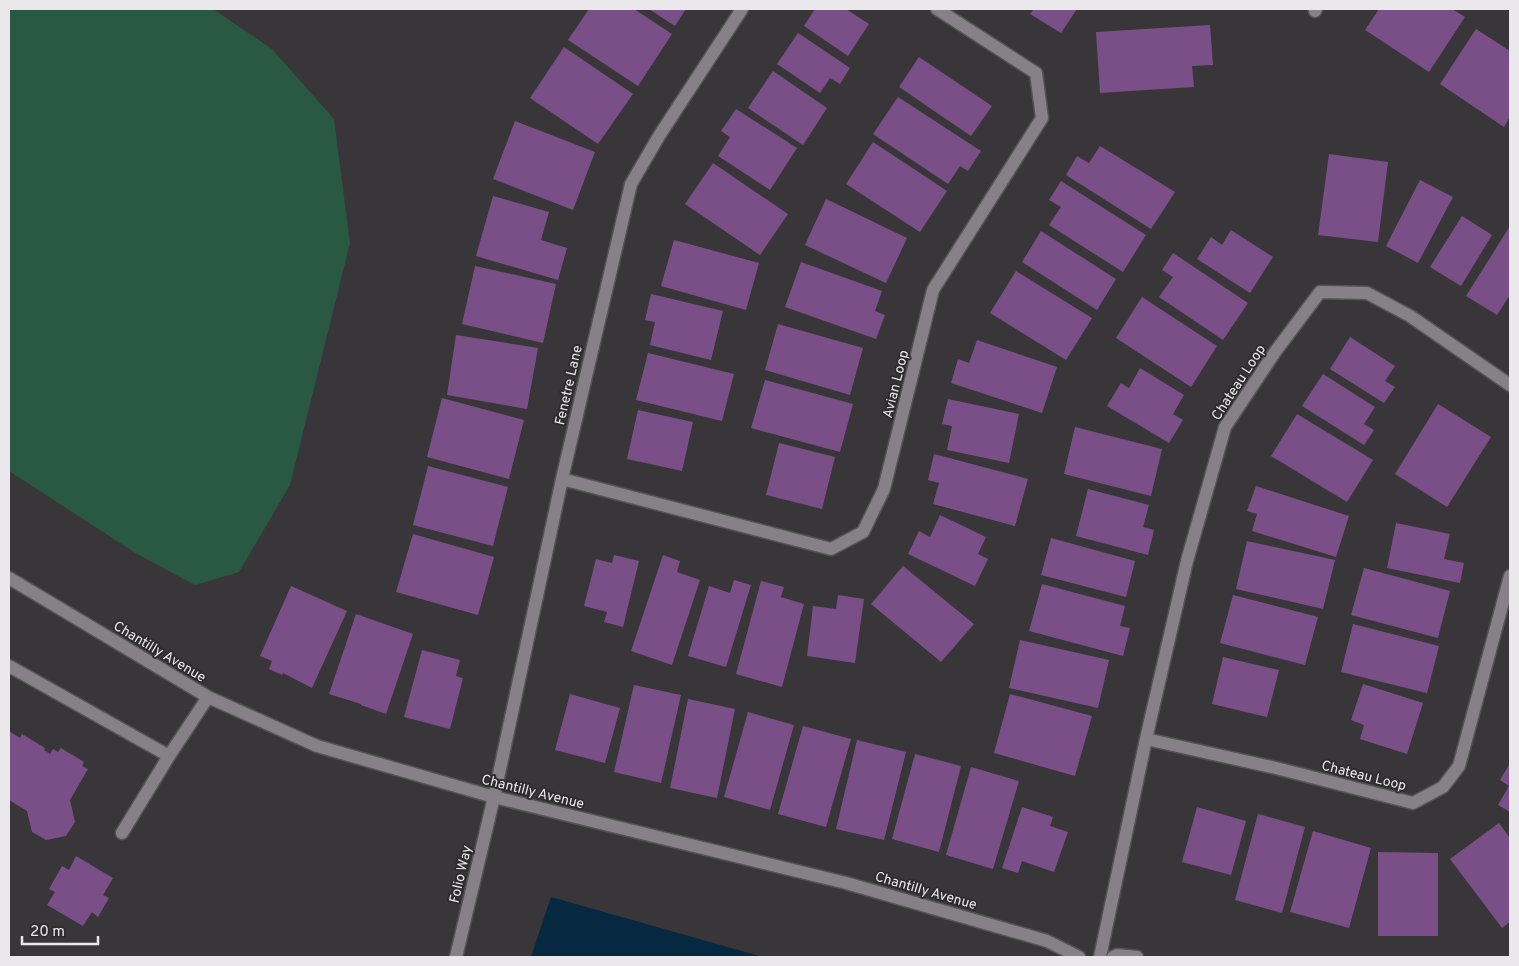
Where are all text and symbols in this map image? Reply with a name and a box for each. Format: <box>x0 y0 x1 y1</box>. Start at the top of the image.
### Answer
street label: Chateau Loop <box>1208 342 1270 424</box>
street label: Fenetre Lane <box>552 344 587 427</box>
street label: Avian Loop <box>880 348 913 420</box>
street label: Chantilly Avenue <box>110 618 209 687</box>
street label: Chateau Loop <box>1319 758 1408 795</box>
street label: Chantilly Avenue <box>480 771 586 813</box>
street label: Folio Way <box>447 844 476 905</box>
street label: Chantilly Avenue <box>873 869 978 914</box>
scale bar <box>22 914 99 946</box>
text: 20 m <box>30 923 65 942</box>

